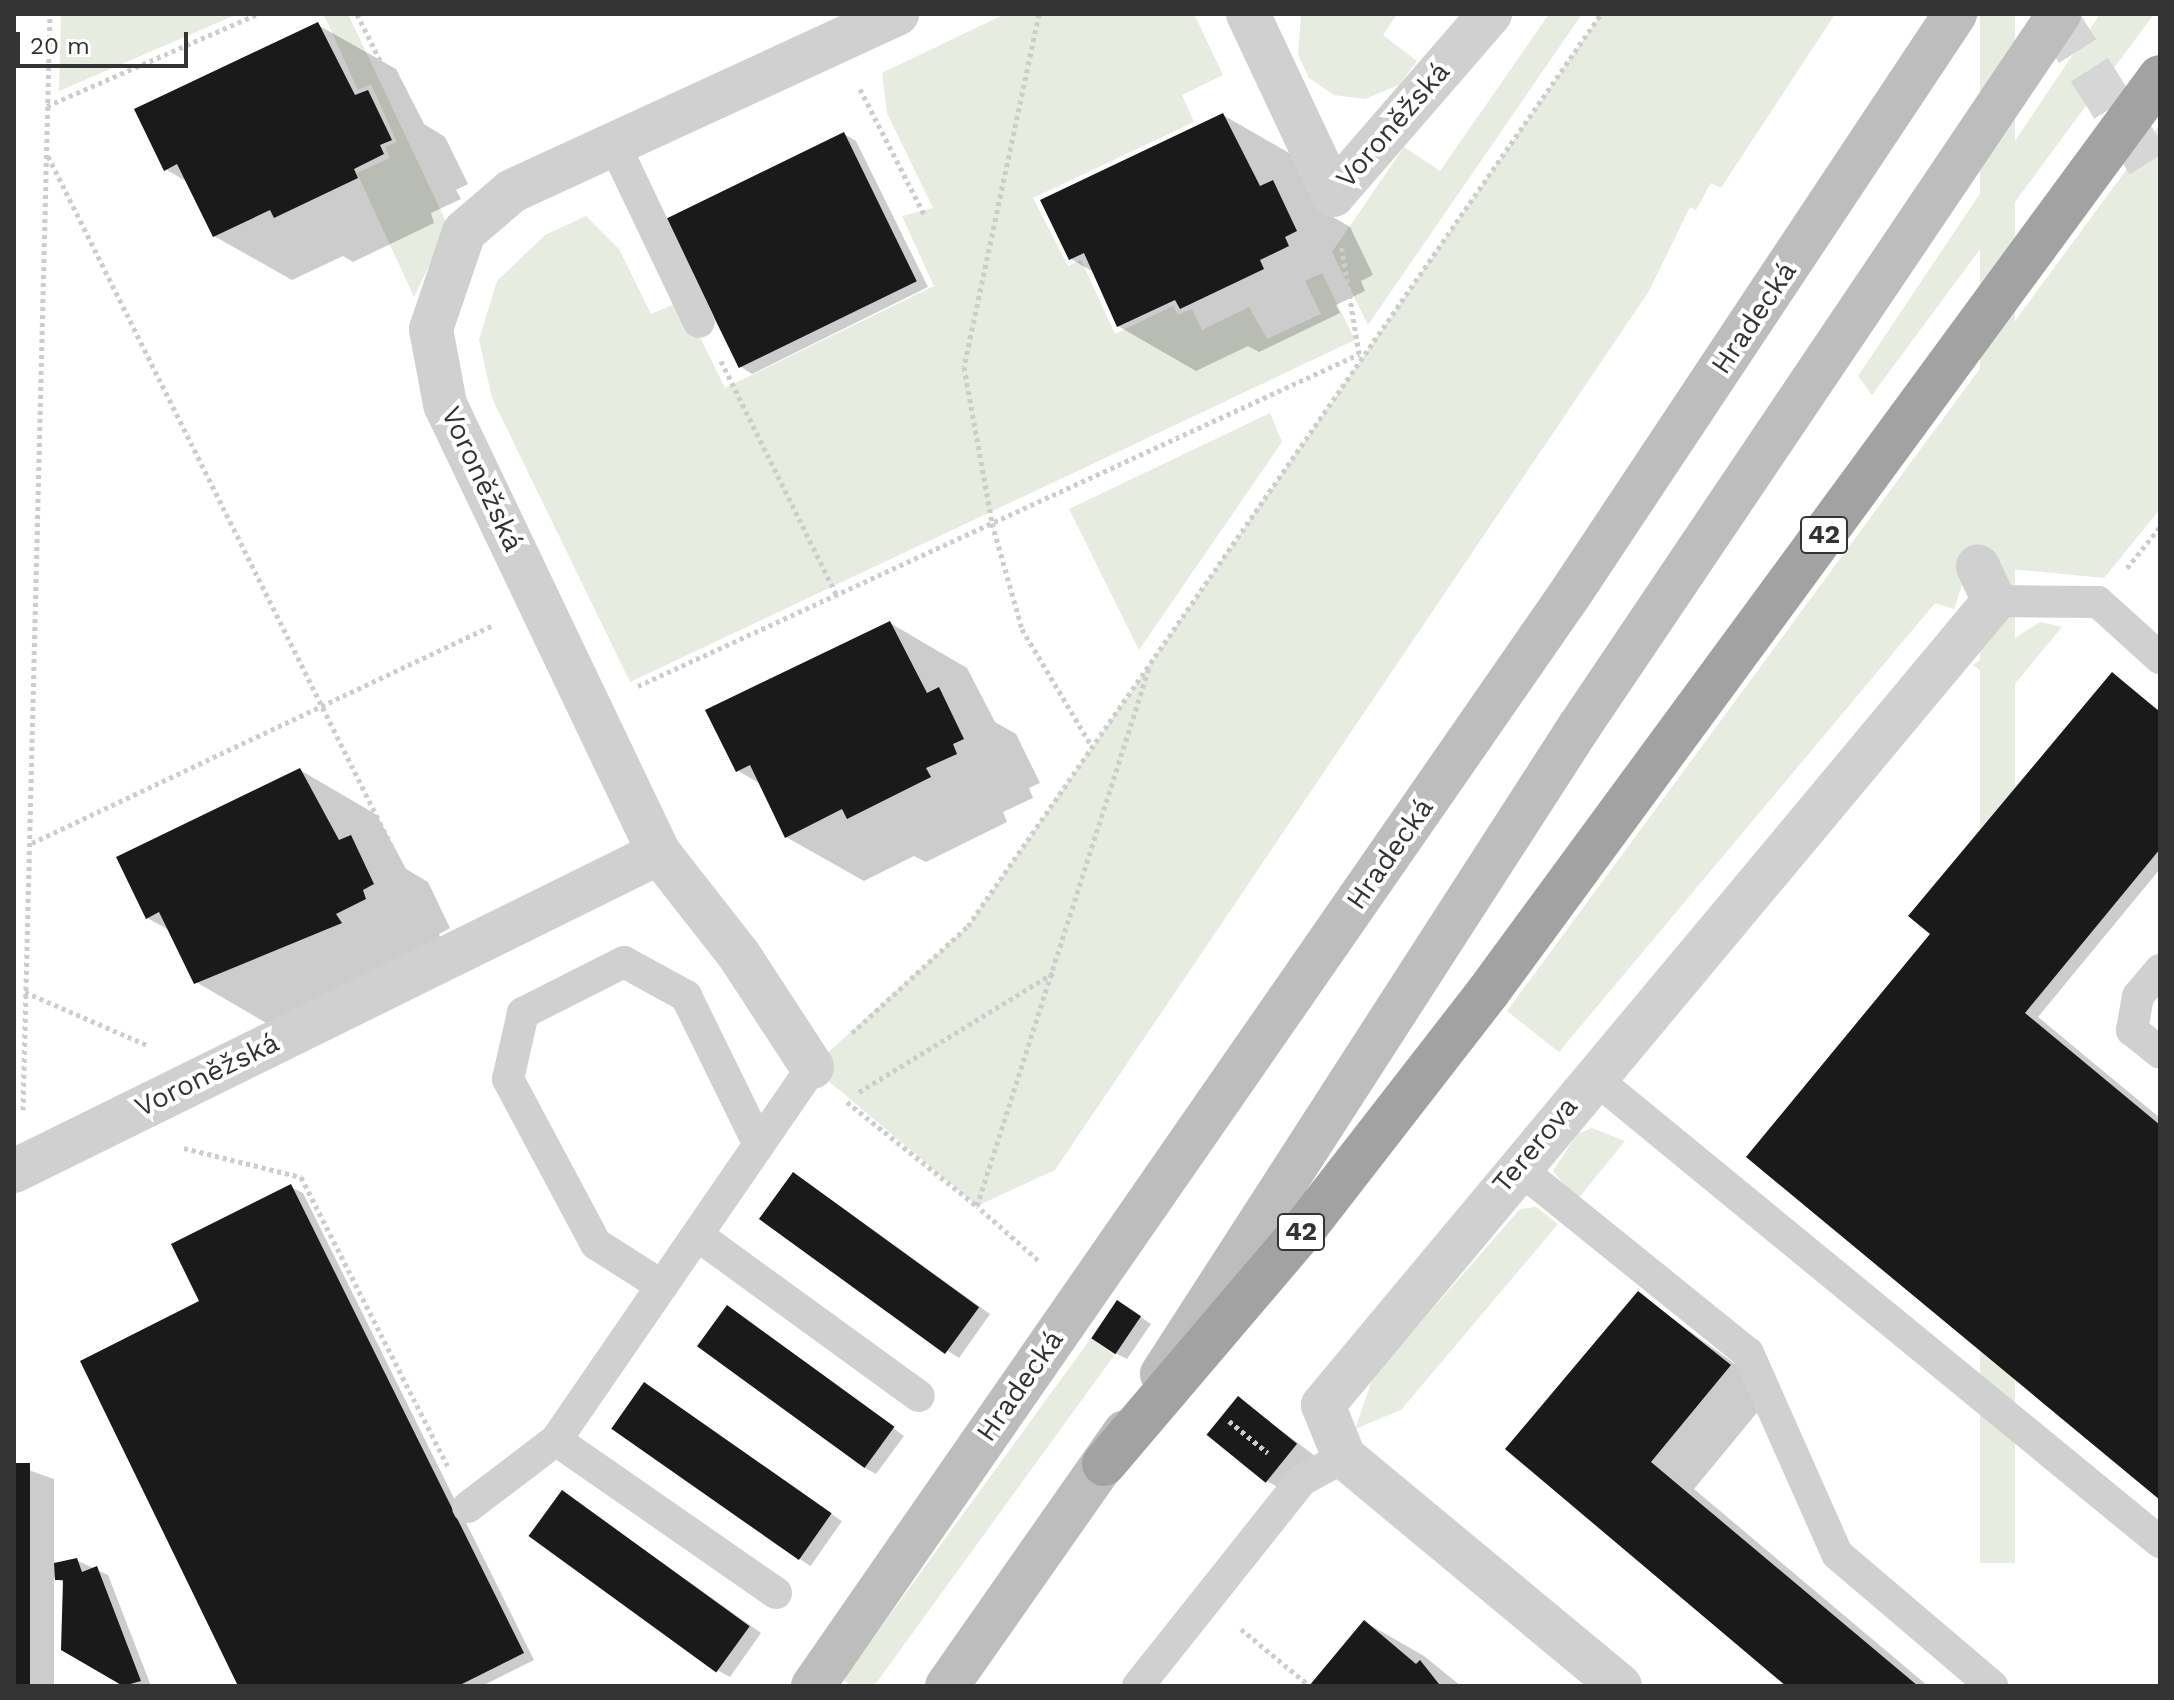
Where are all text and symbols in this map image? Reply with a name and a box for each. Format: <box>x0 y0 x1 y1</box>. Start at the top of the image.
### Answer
scale bar <box>20 16 192 66</box>
text: 20 m <box>30 32 90 60</box>
street label: Voroněžská <box>1329 55 1457 195</box>
street label: Hradecká <box>1704 255 1804 381</box>
street label: Voroněžská <box>434 401 530 557</box>
road number: 42 <box>1800 513 1848 557</box>
street label: Hradecká <box>1339 792 1441 916</box>
street label: Voroněžská <box>129 1026 285 1124</box>
street label: Tererova <box>1485 1090 1585 1200</box>
road number: 42 <box>1277 1210 1325 1254</box>
street label: Hradecká <box>969 1324 1071 1448</box>

